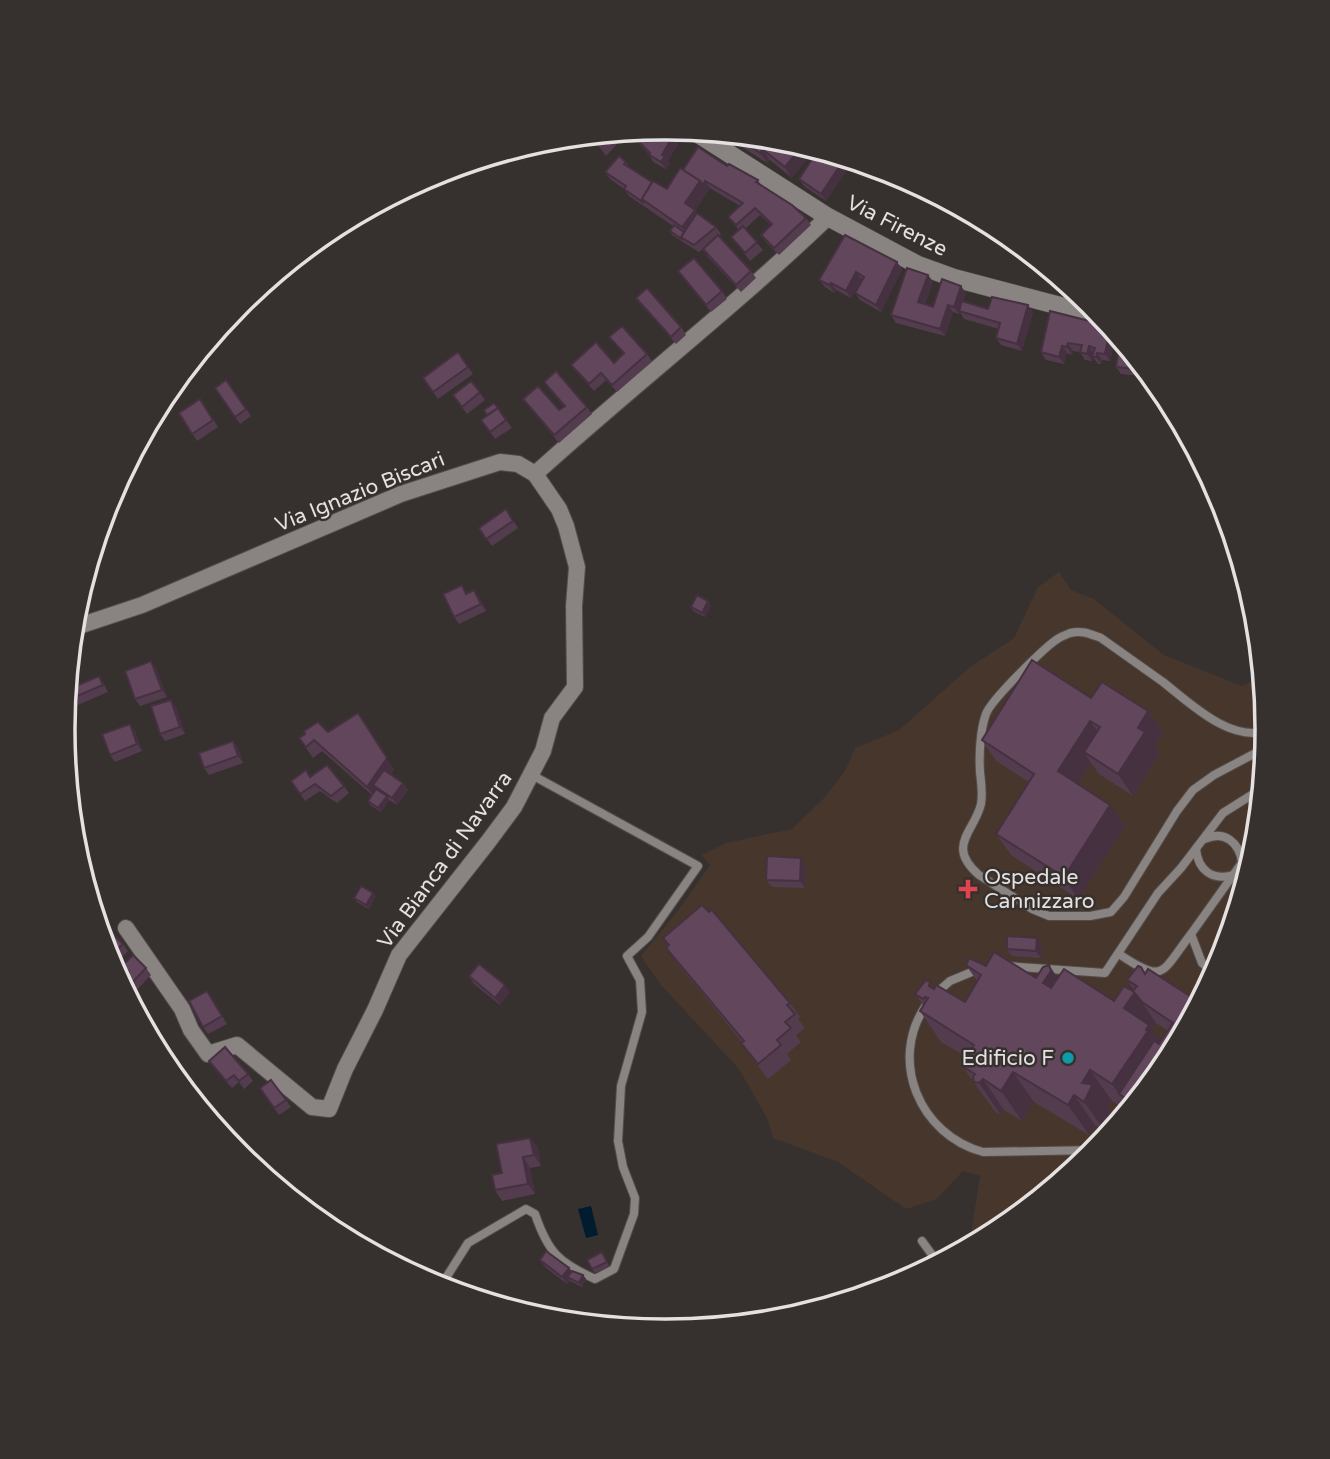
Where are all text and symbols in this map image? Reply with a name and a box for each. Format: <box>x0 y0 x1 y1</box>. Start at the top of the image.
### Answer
street label: Via Firenze <box>843 190 951 262</box>
street label: Via Ignazio Biscari <box>272 447 448 537</box>
street label: Via Bianca di Navarra <box>372 767 518 953</box>
place label: Ospedale Cannizzaro <box>984 865 1094 914</box>
marker: Ospedale Cannizzaro <box>958 879 978 899</box>
place label: Edificio F <box>962 1046 1054 1071</box>
marker: Edificio F <box>1060 1050 1076 1066</box>

